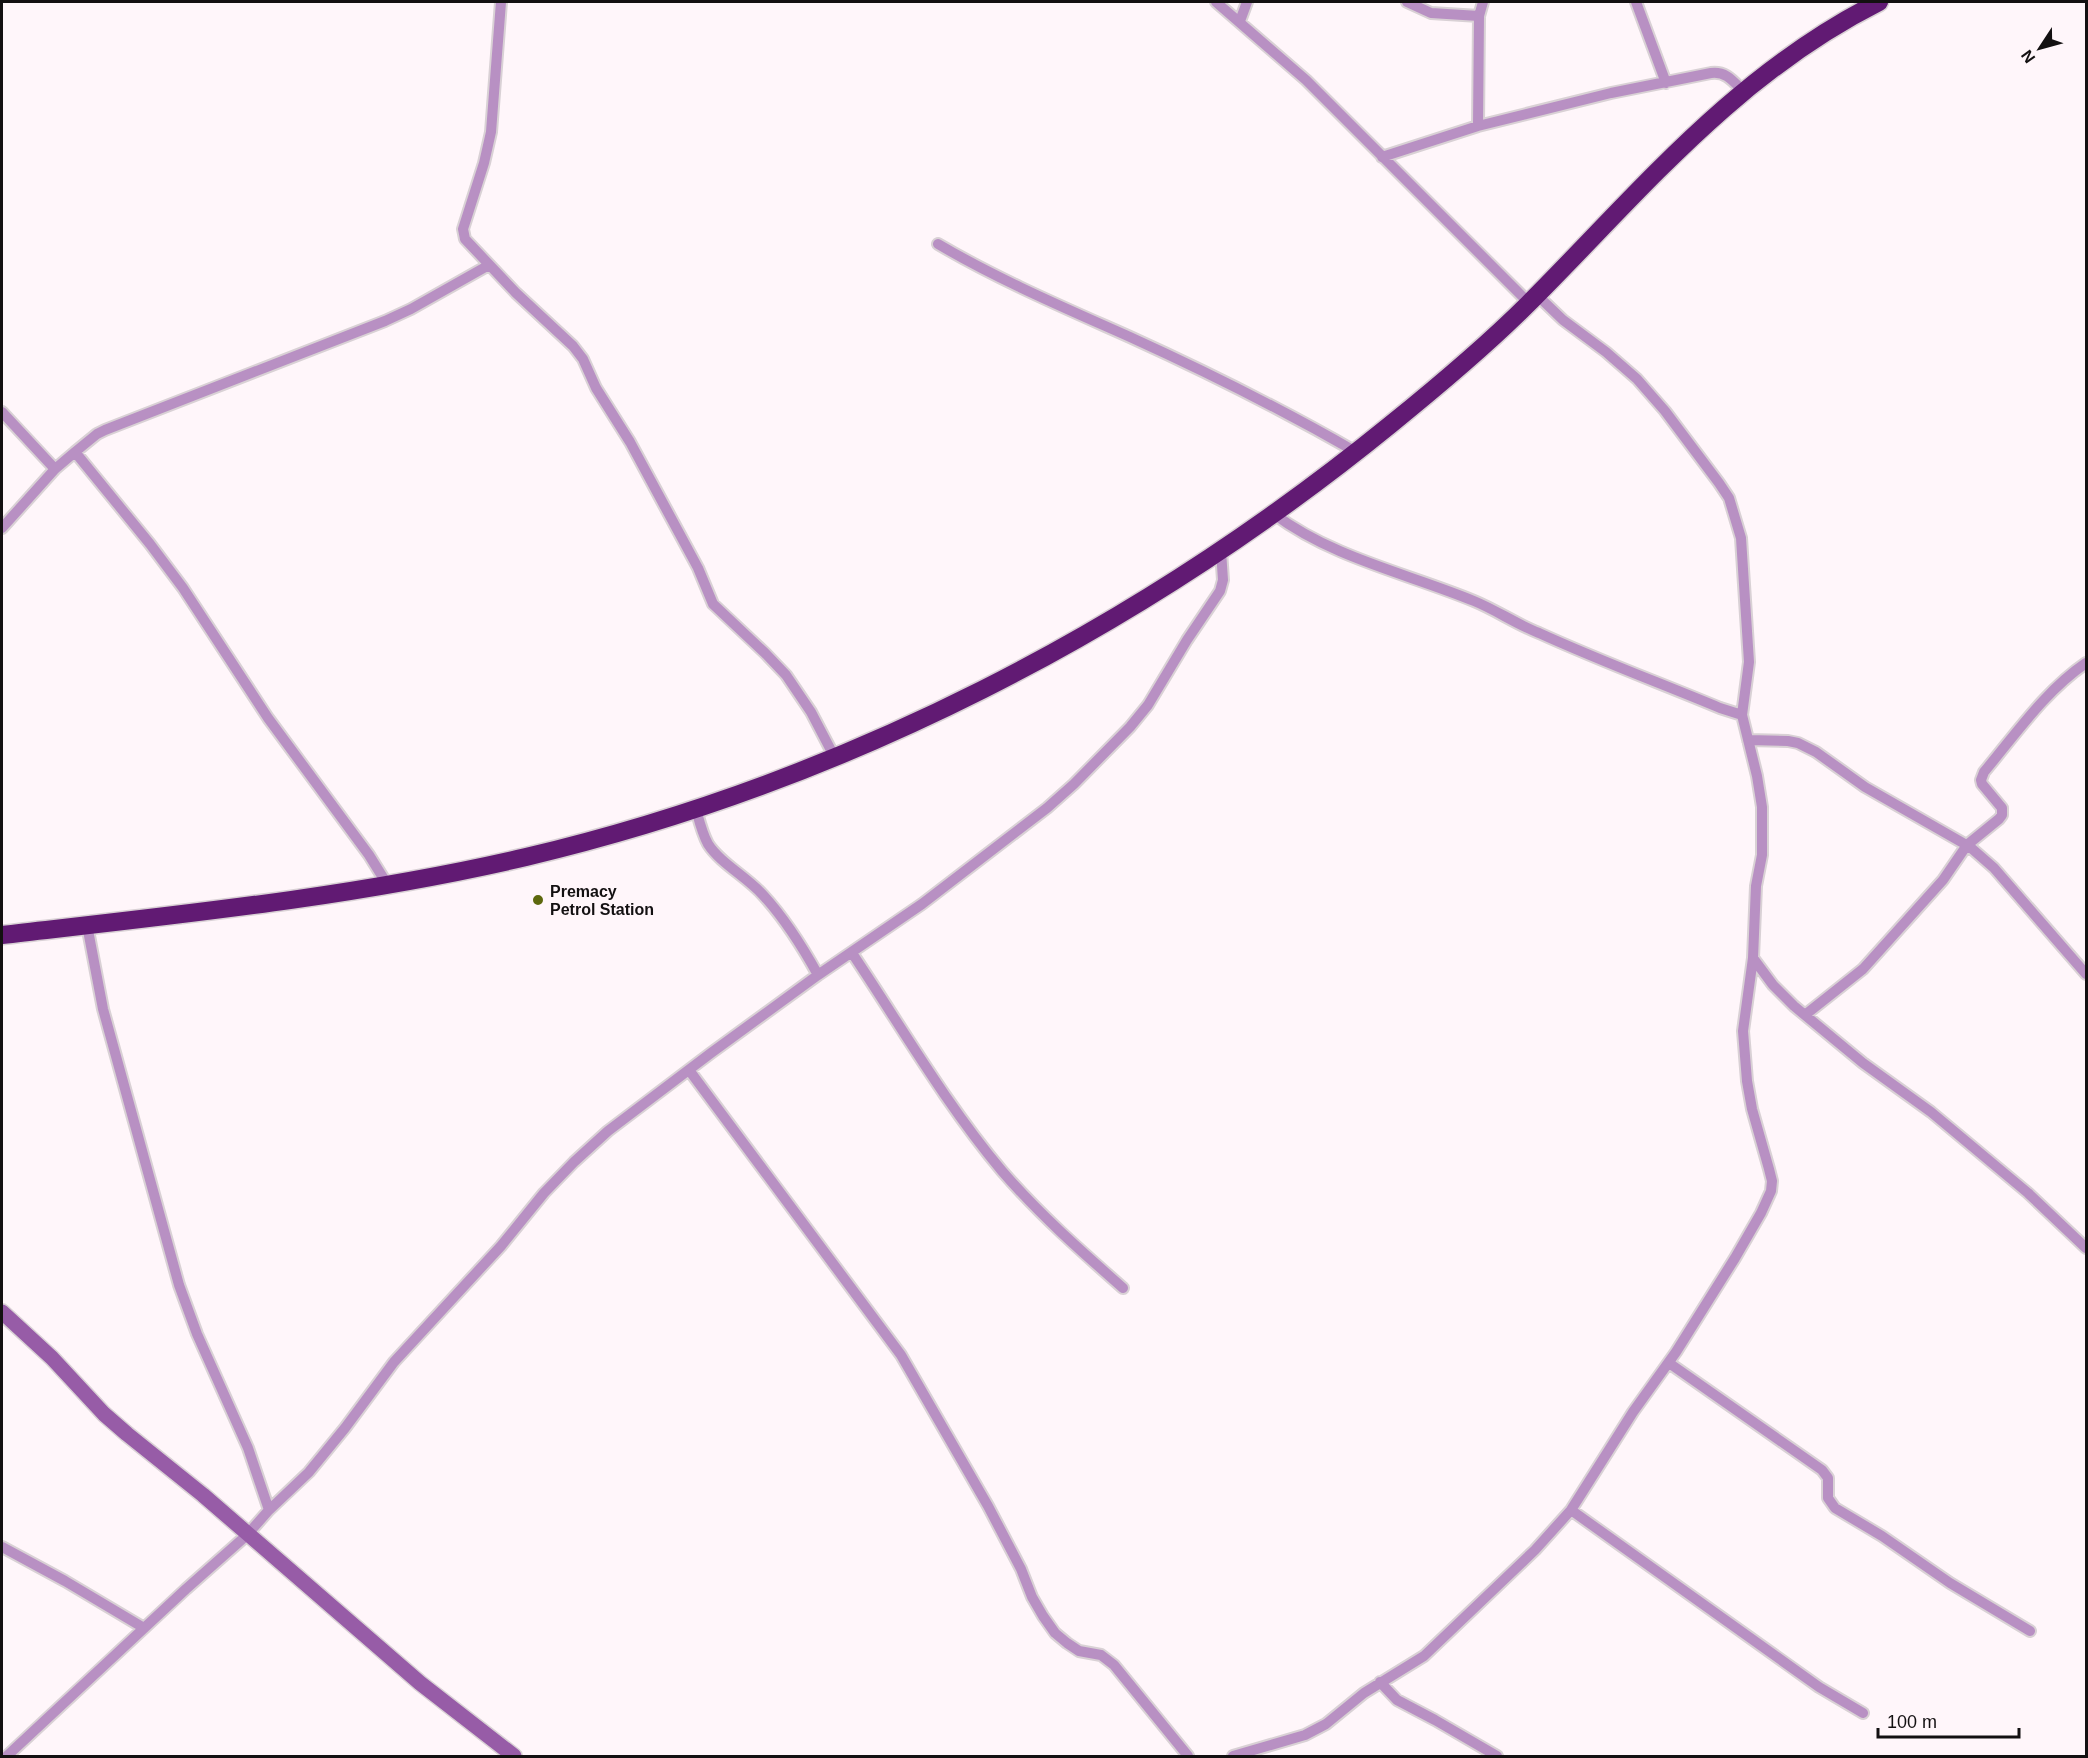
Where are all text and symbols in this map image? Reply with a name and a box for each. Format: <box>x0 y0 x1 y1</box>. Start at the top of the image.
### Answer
north arrow <box>2010 18 2070 78</box>
text: N <box>2018 47 2039 66</box>
place label: Premacy Petrol Station <box>550 883 654 918</box>
marker: Premacy Petrol Station <box>531 893 545 907</box>
scale bar <box>1878 1701 2019 1739</box>
text: 100 m <box>1887 1712 1937 1732</box>

